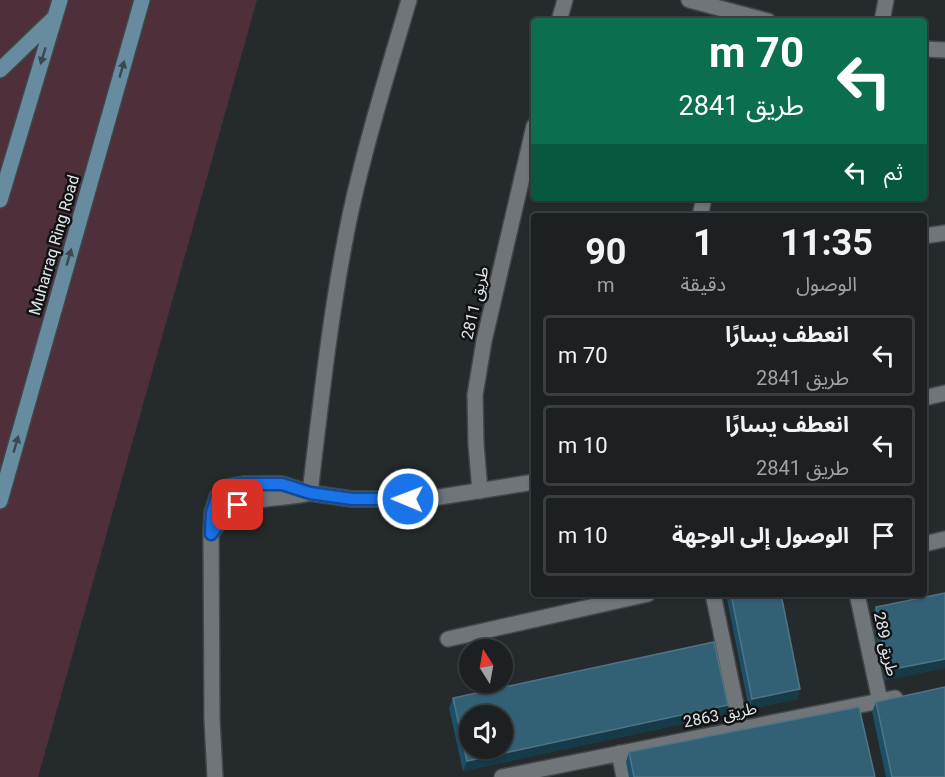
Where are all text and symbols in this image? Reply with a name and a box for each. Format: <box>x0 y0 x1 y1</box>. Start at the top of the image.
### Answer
text: 70 m <box>709 28 804 77</box>
icon: left <box>825 42 903 120</box>
one-way arrow <box>38 47 47 65</box>
one-way arrow <box>118 60 127 78</box>
text: طريق 2841 <box>679 90 804 122</box>
icon: left <box>839 156 872 189</box>
text: ثم <box>884 160 903 185</box>
street label: Muharraq Ring Road <box>25 173 83 317</box>
text: 1 <box>693 222 714 264</box>
text: 11:35 <box>780 222 873 264</box>
text: 90 <box>585 231 626 273</box>
one-way arrow <box>65 248 74 266</box>
street label: طريق 2811 <box>457 264 494 342</box>
text: دقيقة <box>681 272 726 296</box>
text: الوصول <box>796 272 857 296</box>
text: m <box>597 273 615 297</box>
text: انعطف يسارًا <box>725 322 849 347</box>
icon: left <box>867 339 900 372</box>
text: 70 m <box>558 343 608 368</box>
text: طريق 2841 <box>756 366 849 390</box>
text: انعطف يسارًا <box>725 412 849 437</box>
icon: left <box>867 429 900 462</box>
text: 10 m <box>558 433 608 458</box>
one-way arrow <box>12 435 21 453</box>
text: طريق 2841 <box>756 456 849 480</box>
position arrow <box>376 467 440 531</box>
pin <box>212 479 263 530</box>
icon: arrive <box>221 488 254 521</box>
icon: arrive <box>867 519 900 552</box>
text: 10 m <box>558 523 608 548</box>
text: الوصول إلى الوجهة <box>672 523 849 548</box>
street label: طريق 289 <box>869 610 902 678</box>
north arrow <box>459 639 513 693</box>
map controls <box>459 639 513 759</box>
street label: طريق 2863 <box>682 699 759 732</box>
button: sound <box>459 705 513 759</box>

